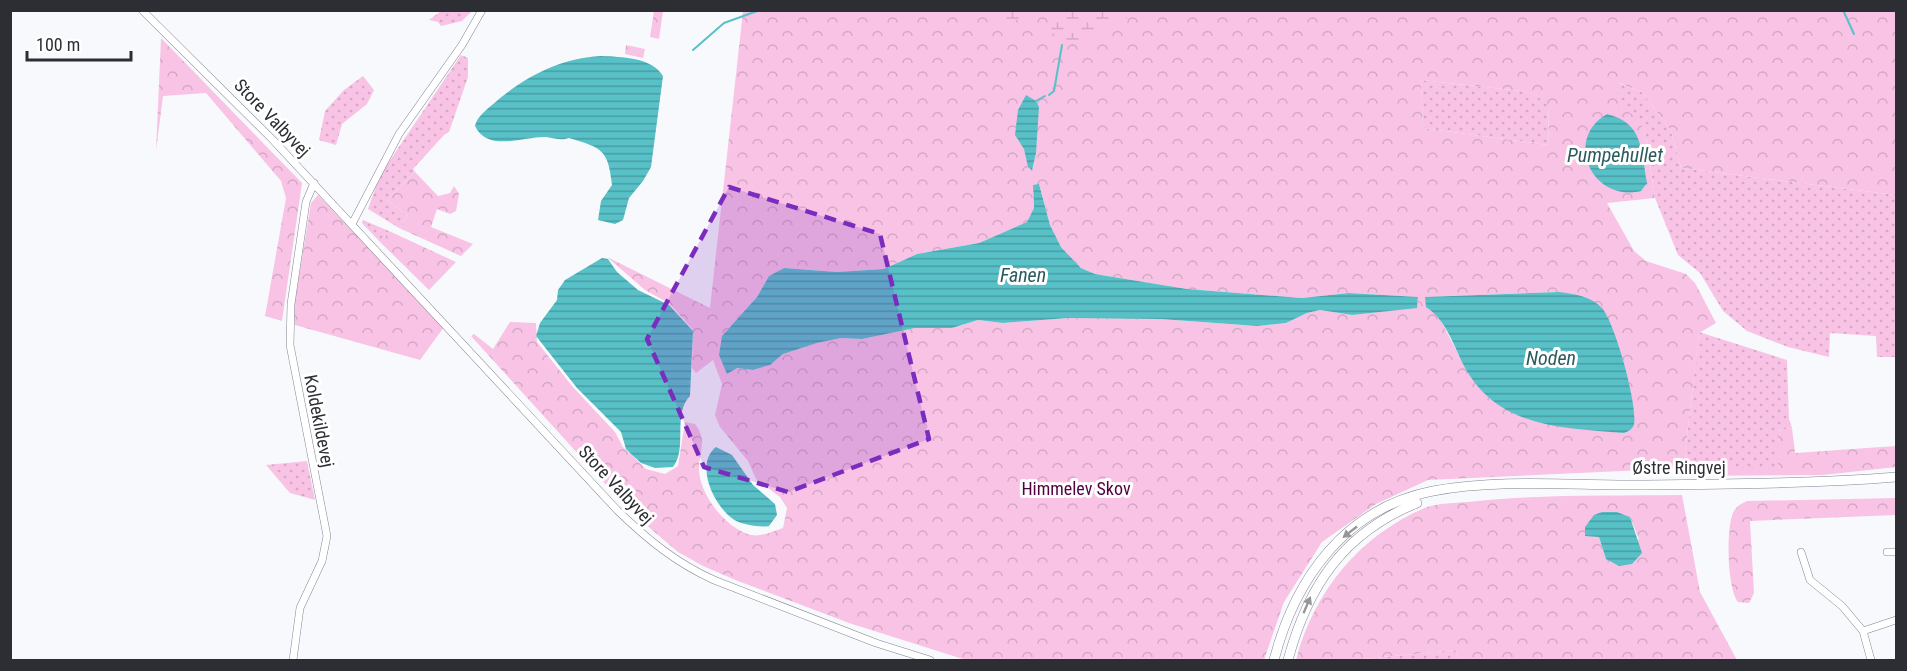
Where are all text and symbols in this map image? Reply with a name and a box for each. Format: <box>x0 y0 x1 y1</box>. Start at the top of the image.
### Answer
scale bar <box>27 24 130 62</box>
text: 100 m <box>36 34 80 55</box>
street label: Store Valbyvej <box>230 74 315 161</box>
water label: Pumpehullet <box>1567 143 1663 167</box>
water label: Fanen <box>1000 263 1046 287</box>
water label: Noden <box>1526 346 1576 370</box>
street label: Koldekildevej <box>300 373 339 469</box>
street label: Store Valbyvej <box>575 441 658 528</box>
street label: Østre Ringvej <box>1632 457 1726 478</box>
park label: Himmelev Skov <box>1021 478 1131 499</box>
one-way arrow <box>1342 525 1358 538</box>
one-way arrow <box>1302 596 1312 614</box>

